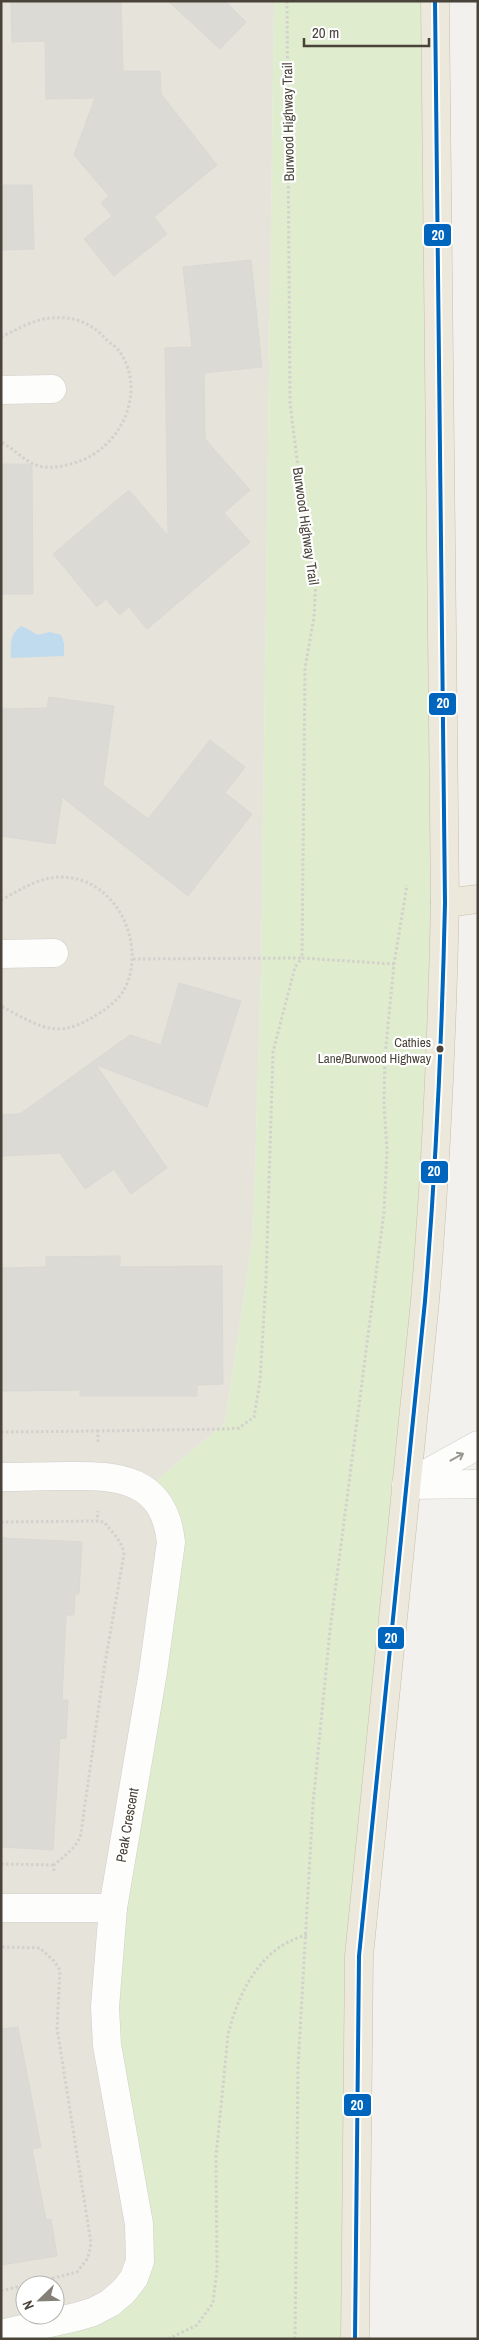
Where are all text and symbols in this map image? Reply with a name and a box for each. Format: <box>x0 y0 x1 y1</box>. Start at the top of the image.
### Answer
scale bar <box>304 15 429 47</box>
text: 20 m <box>312 22 339 43</box>
street label: Burwood Highway Trail <box>278 63 298 181</box>
line badge: 20 <box>423 223 452 247</box>
text: 20 <box>432 226 444 244</box>
street label: Burwood Highway Trail <box>289 466 323 586</box>
line badge: 20 <box>428 692 457 716</box>
text: 20 <box>437 694 449 712</box>
place label: Cathies Lane/Burwood Highway <box>318 1034 432 1067</box>
marker: Cathies Lane/Burwood Highway <box>435 1044 445 1054</box>
line badge: 20 <box>420 1160 449 1184</box>
text: 20 <box>428 1162 440 1180</box>
one-way arrow <box>450 1451 464 1461</box>
line badge: 20 <box>377 1626 405 1650</box>
text: 20 <box>385 1629 397 1647</box>
street label: Peak Crescent <box>112 1786 142 1864</box>
line badge: 20 <box>343 2093 372 2117</box>
text: 20 <box>351 2096 363 2114</box>
north arrow <box>15 2275 65 2325</box>
text: N <box>18 2298 38 2312</box>

